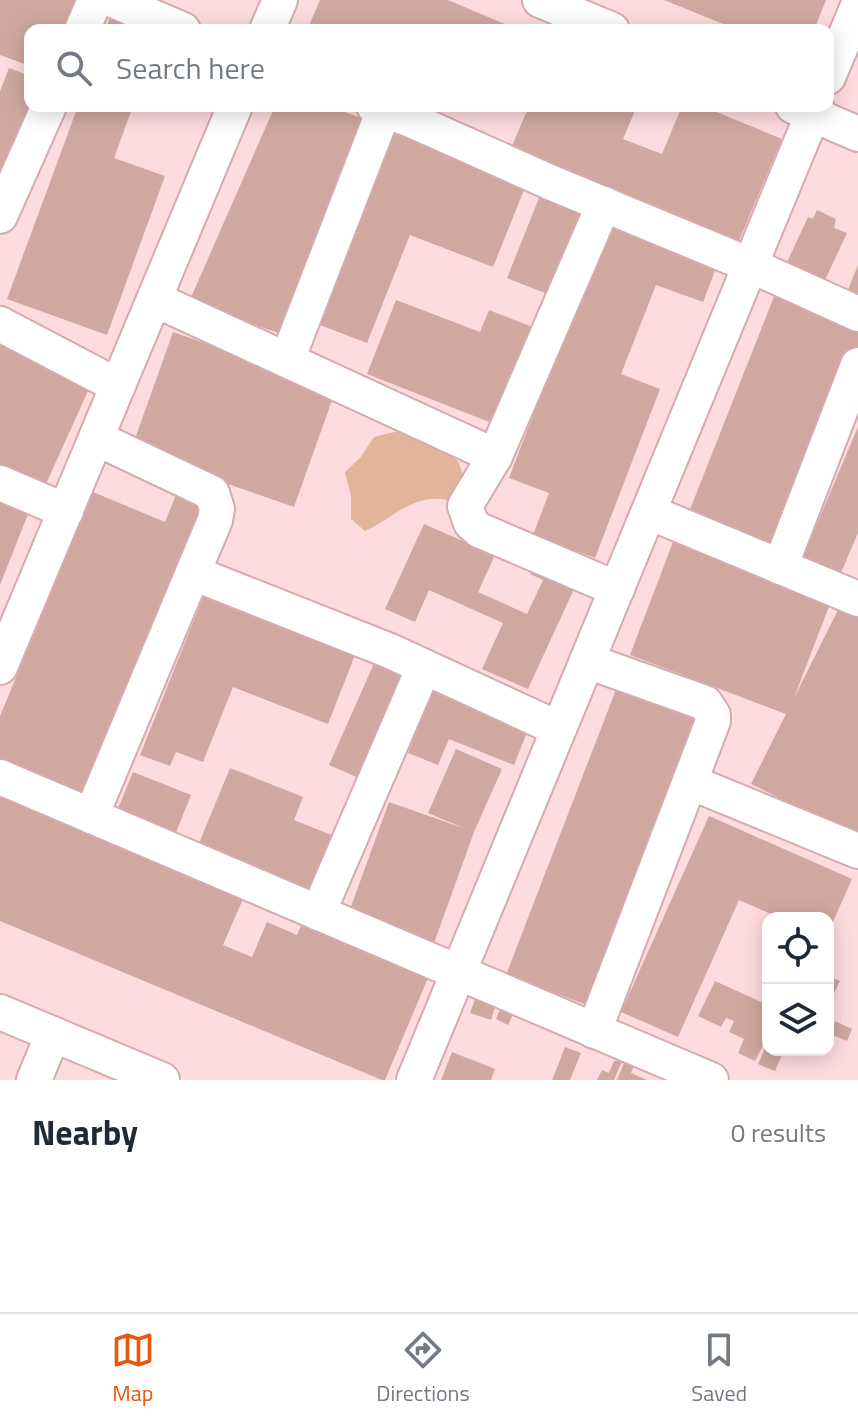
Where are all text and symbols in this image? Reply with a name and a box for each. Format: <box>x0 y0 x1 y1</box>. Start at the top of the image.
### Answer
search box <box>24 24 834 112</box>
text: Search here <box>116 45 265 91</box>
icon: search <box>52 46 96 90</box>
map controls <box>762 912 834 1056</box>
button: locate <box>762 912 834 984</box>
button: layers <box>762 984 834 1056</box>
text: Nearby <box>32 1106 138 1158</box>
text: 0 results <box>731 1113 826 1152</box>
tab: Map <box>111 1328 155 1410</box>
tab: Directions <box>376 1328 470 1410</box>
tab: Saved <box>691 1328 747 1410</box>

